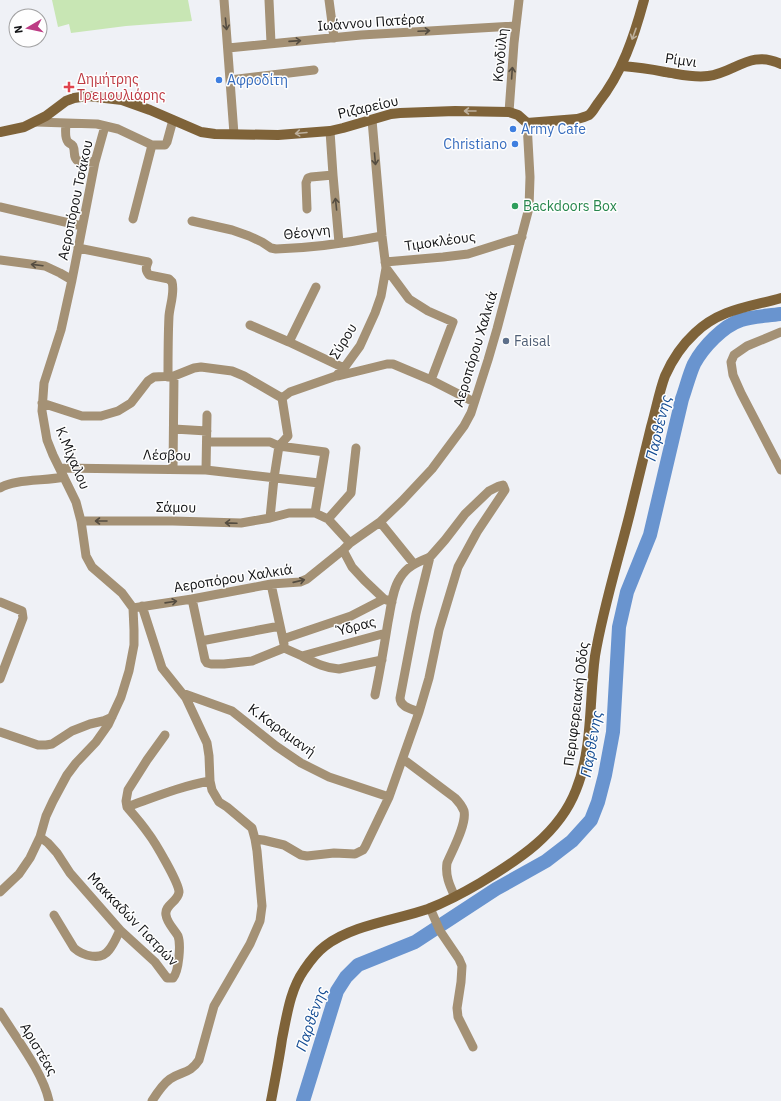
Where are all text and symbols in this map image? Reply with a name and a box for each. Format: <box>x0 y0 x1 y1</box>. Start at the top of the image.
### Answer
north arrow <box>8 8 48 48</box>
street label: Ιωάννου Πατέρα <box>317 9 425 35</box>
one-way arrow <box>222 17 229 30</box>
text: N <box>11 25 26 35</box>
street label: Κονδύλη <box>489 27 511 83</box>
one-way arrow <box>630 27 638 39</box>
one-way arrow <box>417 28 430 35</box>
one-way arrow <box>288 38 301 45</box>
street label: Ρίμνι <box>664 49 698 71</box>
one-way arrow <box>509 67 516 80</box>
place label: Δημήτρης Τρεμουλιάρης <box>77 70 166 104</box>
place label: Αφροδίτη <box>227 71 288 89</box>
marker: Αφροδίτη <box>214 75 224 85</box>
marker: Δημήτρης Τρεμουλιάρης <box>64 82 74 92</box>
street label: Ριζαρείου <box>336 91 400 123</box>
one-way arrow <box>464 107 477 115</box>
place label: Army Cafe <box>521 120 586 138</box>
marker: Army Cafe <box>508 124 518 134</box>
one-way arrow <box>295 130 308 137</box>
place label: Christiano <box>443 135 507 153</box>
street label: Αεροπόρου Τσάκου <box>53 138 97 262</box>
marker: Christiano <box>510 139 520 149</box>
one-way arrow <box>372 152 379 165</box>
place label: Backdoors Box <box>523 197 617 215</box>
one-way arrow <box>332 198 339 211</box>
marker: Backdoors Box <box>510 201 520 211</box>
street label: Θέογνη <box>282 221 332 243</box>
street label: Τιμοκλέους <box>403 227 477 255</box>
one-way arrow <box>31 261 44 269</box>
street label: Αεροπόρου Χαλκιά <box>449 289 501 409</box>
street label: Σύρου <box>325 320 361 362</box>
place label: Faisal <box>514 332 551 350</box>
marker: Faisal <box>501 336 511 346</box>
water label: Παρθένης <box>641 392 676 463</box>
street label: Κ.Μίχαλου <box>52 424 94 492</box>
street label: Λέσβου <box>143 446 191 464</box>
street label: Σάμου <box>156 498 196 516</box>
one-way arrow <box>95 517 108 525</box>
one-way arrow <box>225 519 238 526</box>
street label: Αεροπόρου Χαλκιά <box>172 560 294 596</box>
one-way arrow <box>292 577 305 585</box>
one-way arrow <box>164 598 177 606</box>
street label: Ύδρας <box>333 612 378 640</box>
street label: Περιφερειακή Οδός <box>559 641 593 767</box>
street label: Κ.Καραμανή <box>245 699 319 761</box>
water label: Παρθένης <box>576 708 606 779</box>
street label: Μακκαδών Γιατρών <box>84 868 182 970</box>
water label: Παρθένης <box>291 983 331 1054</box>
street label: Αριστέας <box>16 1019 62 1079</box>

